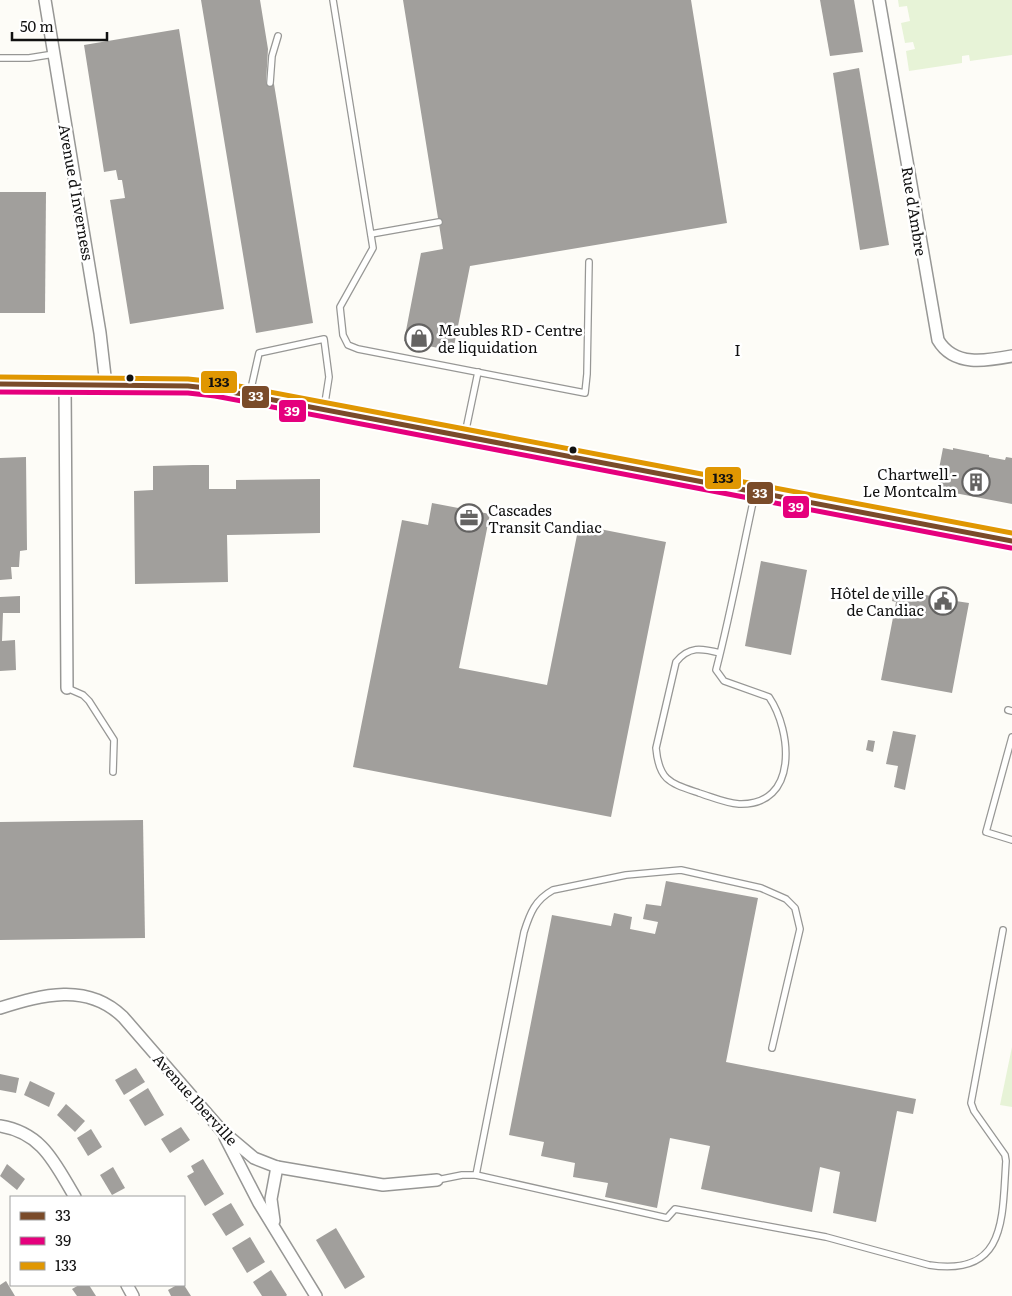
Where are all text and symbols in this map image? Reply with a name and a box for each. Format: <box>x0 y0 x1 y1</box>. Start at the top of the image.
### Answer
scale bar <box>12 10 108 42</box>
text: 50 m <box>20 14 54 37</box>
street label: Avenue d'Inverness <box>54 122 100 262</box>
street label: Rue d'Ambre <box>897 165 933 258</box>
place label: Meubles RD - Centre de liquidation <box>438 318 583 358</box>
shop icon: Meubles RD - Centre de liquidation <box>404 323 434 353</box>
district label: I <box>734 337 742 361</box>
line badge: 133 <box>200 370 238 394</box>
text: 133 <box>208 371 230 391</box>
unlabelled marker <box>125 373 135 383</box>
line badge: 33 <box>241 385 270 409</box>
text: 33 <box>248 385 264 405</box>
line badge: 39 <box>278 399 307 423</box>
text: 39 <box>284 400 300 420</box>
unlabelled marker <box>568 445 578 455</box>
place label: Chartwell - Le Montcalm <box>863 462 957 502</box>
line badge: 133 <box>704 466 742 490</box>
text: 133 <box>712 467 734 487</box>
building icon: Chartwell - Le Montcalm <box>961 467 991 497</box>
line badge: 33 <box>746 481 774 505</box>
text: 33 <box>752 482 768 502</box>
line badge: 39 <box>782 495 810 519</box>
text: 39 <box>788 496 804 516</box>
place label: Cascades Transit Candiac <box>488 498 602 538</box>
office icon: Cascades Transit Candiac <box>454 503 484 533</box>
place label: Hôtel de ville de Candiac <box>830 581 925 621</box>
public building icon: Hôtel de ville de Candiac <box>928 586 958 616</box>
street label: Avenue Iberville <box>148 1048 244 1150</box>
legend <box>10 1196 185 1286</box>
text: 33 <box>55 1203 71 1226</box>
text: 39 <box>55 1228 71 1251</box>
text: 133 <box>55 1253 77 1276</box>

